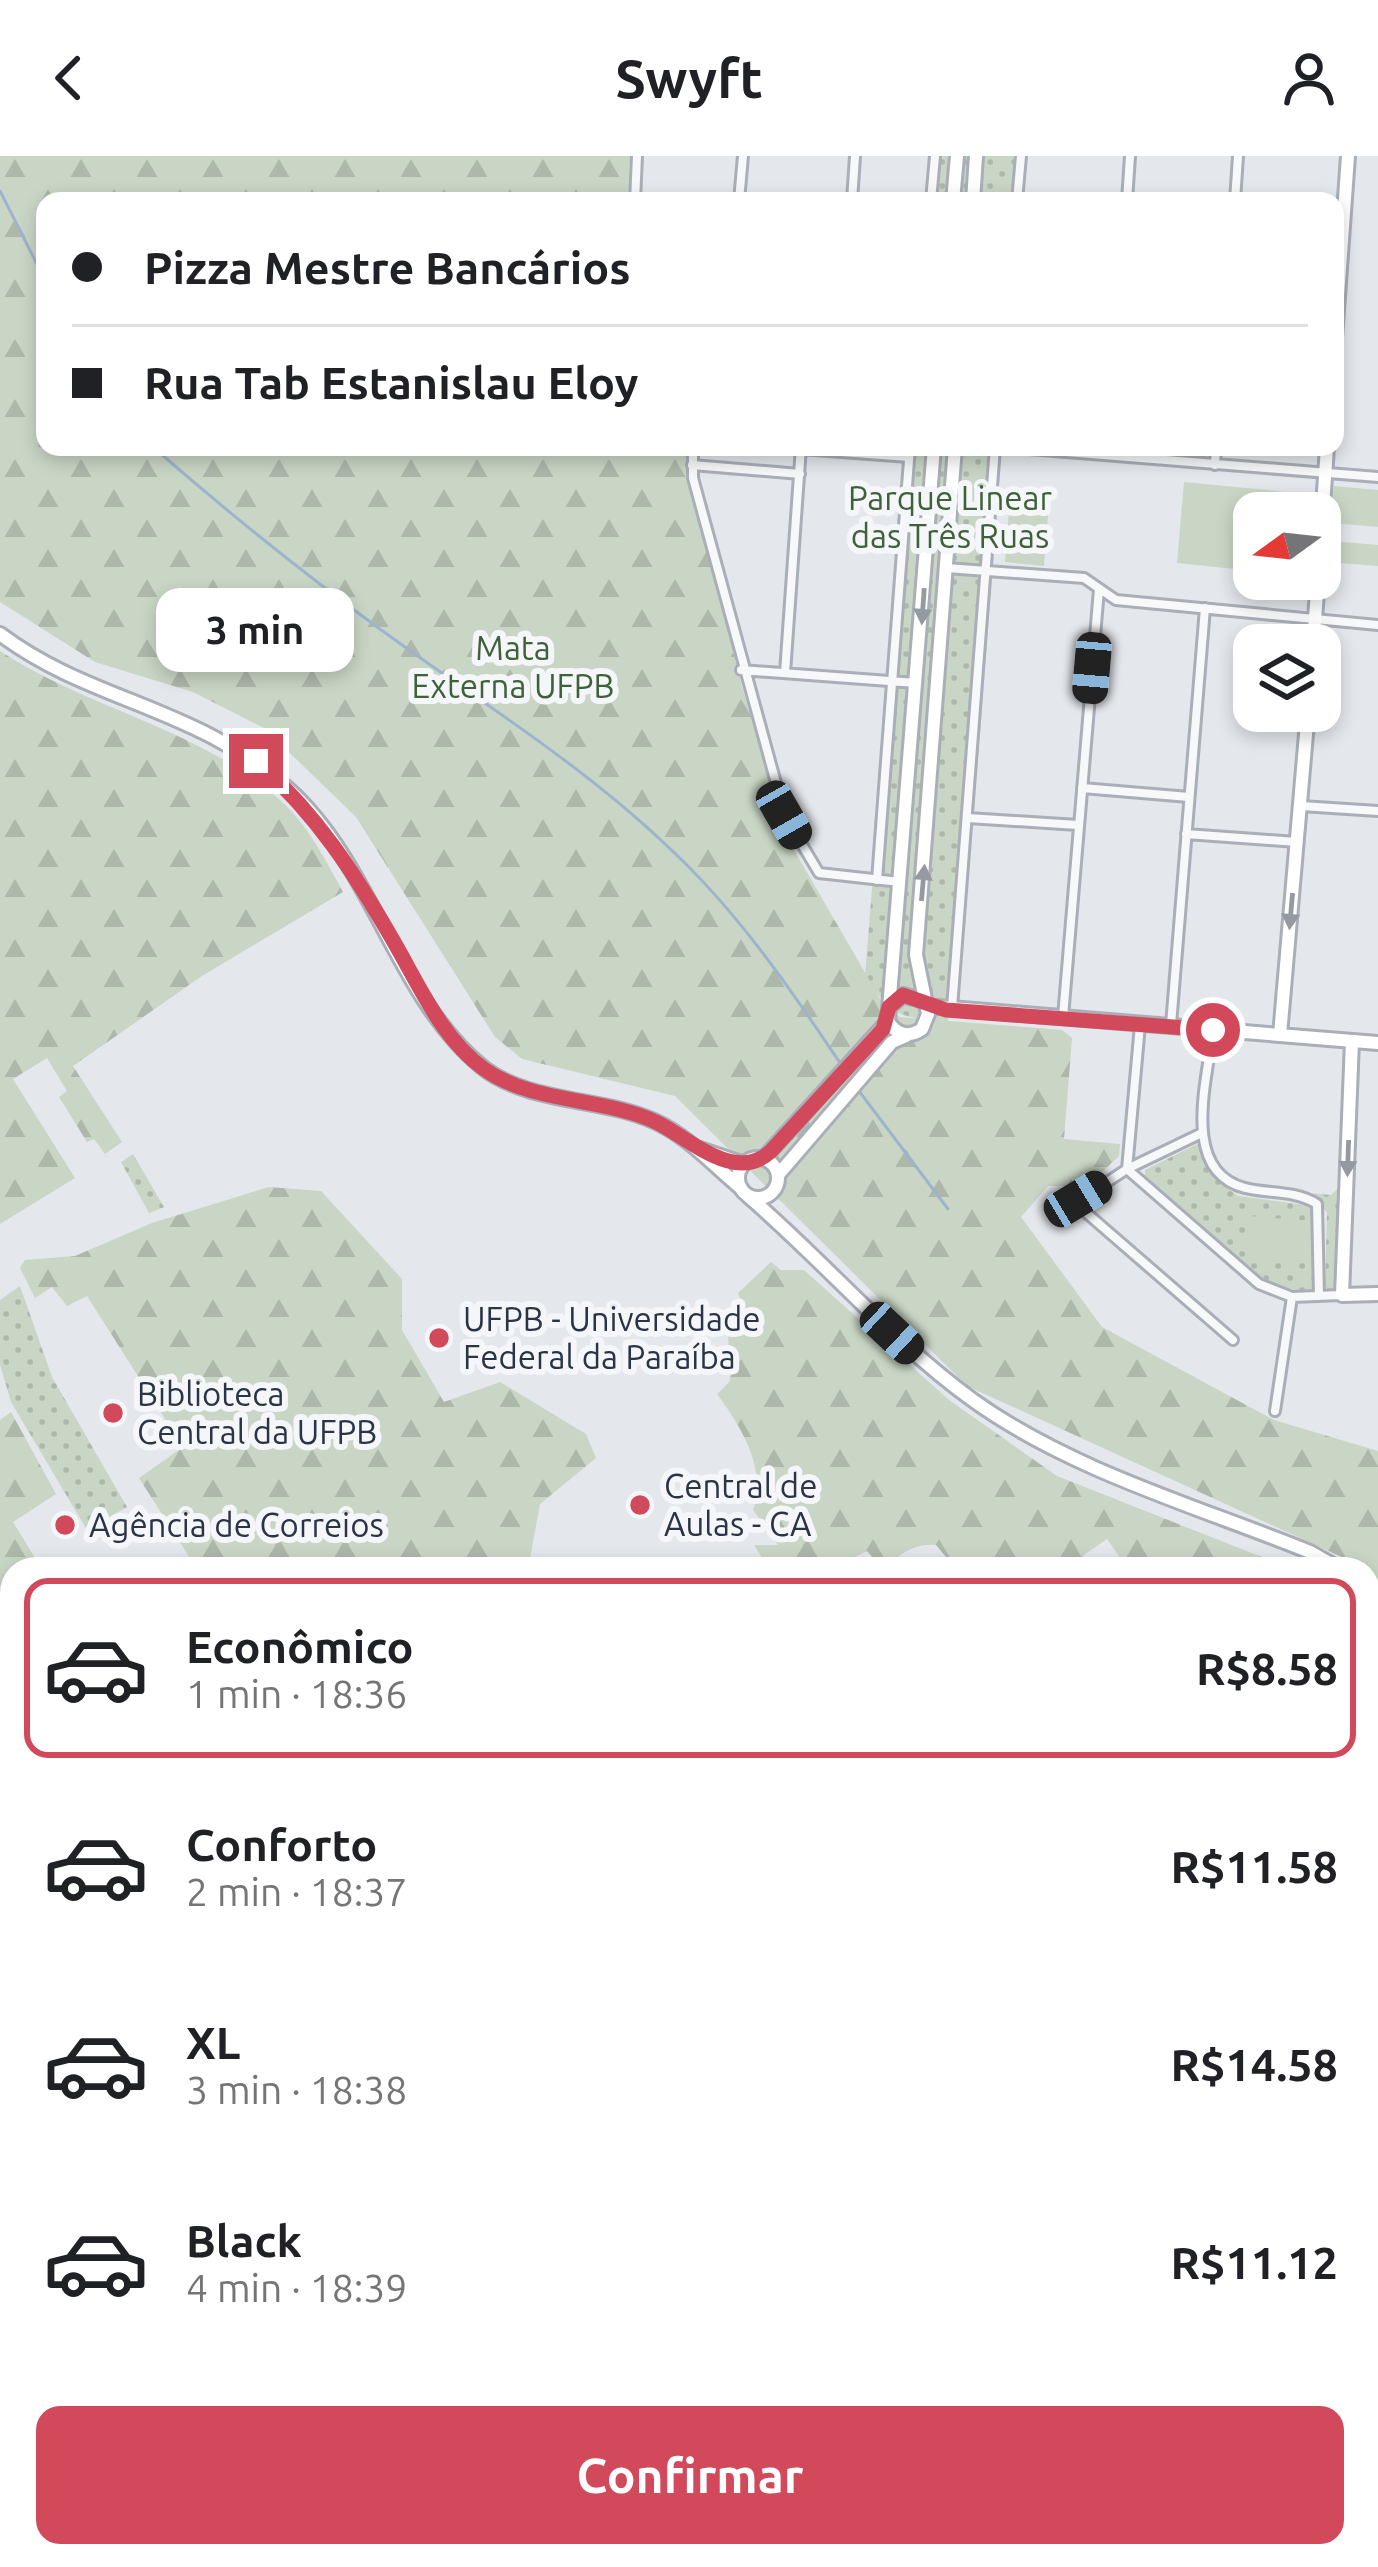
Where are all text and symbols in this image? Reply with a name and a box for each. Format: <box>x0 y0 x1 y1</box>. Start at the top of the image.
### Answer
icon: back <box>36 45 102 111</box>
icon: person <box>1276 45 1342 111</box>
text: Swyft <box>615 48 763 108</box>
text: Pizza Mestre Bancários <box>144 242 631 293</box>
text: Rua Tab Estanislau Eloy <box>144 357 638 408</box>
park label: Parque Linear das Três Ruas <box>848 479 1053 554</box>
north arrow <box>1233 492 1341 600</box>
map controls <box>1233 492 1341 732</box>
callout: 3 min <box>157 587 355 671</box>
one-way arrow <box>914 588 933 625</box>
text: 3 min <box>206 608 304 651</box>
button: layers <box>1233 624 1341 732</box>
park label: Mata Externa UFPB <box>411 629 615 704</box>
car <box>1071 631 1113 705</box>
route end <box>229 734 283 788</box>
car <box>750 775 818 855</box>
one-way arrow <box>913 864 932 901</box>
one-way arrow <box>1281 893 1300 930</box>
route start <box>1186 1003 1240 1057</box>
one-way arrow <box>1338 1140 1357 1178</box>
car <box>1038 1165 1118 1233</box>
car <box>853 1295 931 1371</box>
place label: UFPB - Universidade Federal da Paraíba <box>463 1300 760 1375</box>
marker: UFPB - Universidade Federal da Paraíba <box>426 1325 452 1351</box>
place label: Biblioteca Central da UFPB <box>137 1375 377 1450</box>
marker: Biblioteca Central da UFPB <box>100 1400 126 1426</box>
place label: Central de Aulas - CA <box>664 1467 817 1542</box>
marker: Central de Aulas - CA <box>627 1492 653 1518</box>
place label: Agência de Correios <box>89 1506 384 1543</box>
marker: Agência de Correios <box>52 1512 78 1538</box>
icon: car <box>42 1614 150 1722</box>
text: Econômico <box>186 1621 414 1672</box>
text: R$8.58 <box>1196 1643 1338 1694</box>
text: 1 min · 18:36 <box>186 1672 407 1715</box>
icon: car <box>42 1812 150 1920</box>
text: Conforto <box>186 1819 377 1870</box>
text: R$11.58 <box>1171 1841 1338 1892</box>
text: 2 min · 18:37 <box>186 1870 407 1913</box>
icon: car <box>42 2010 150 2118</box>
text: XL <box>186 2017 240 2068</box>
text: R$14.58 <box>1171 2039 1338 2090</box>
text: 3 min · 18:38 <box>186 2068 407 2111</box>
icon: car <box>42 2208 150 2316</box>
text: Black <box>186 2215 302 2266</box>
text: R$11.12 <box>1171 2237 1338 2288</box>
text: 4 min · 18:39 <box>186 2266 407 2309</box>
button: Confirmar <box>36 2406 1344 2544</box>

